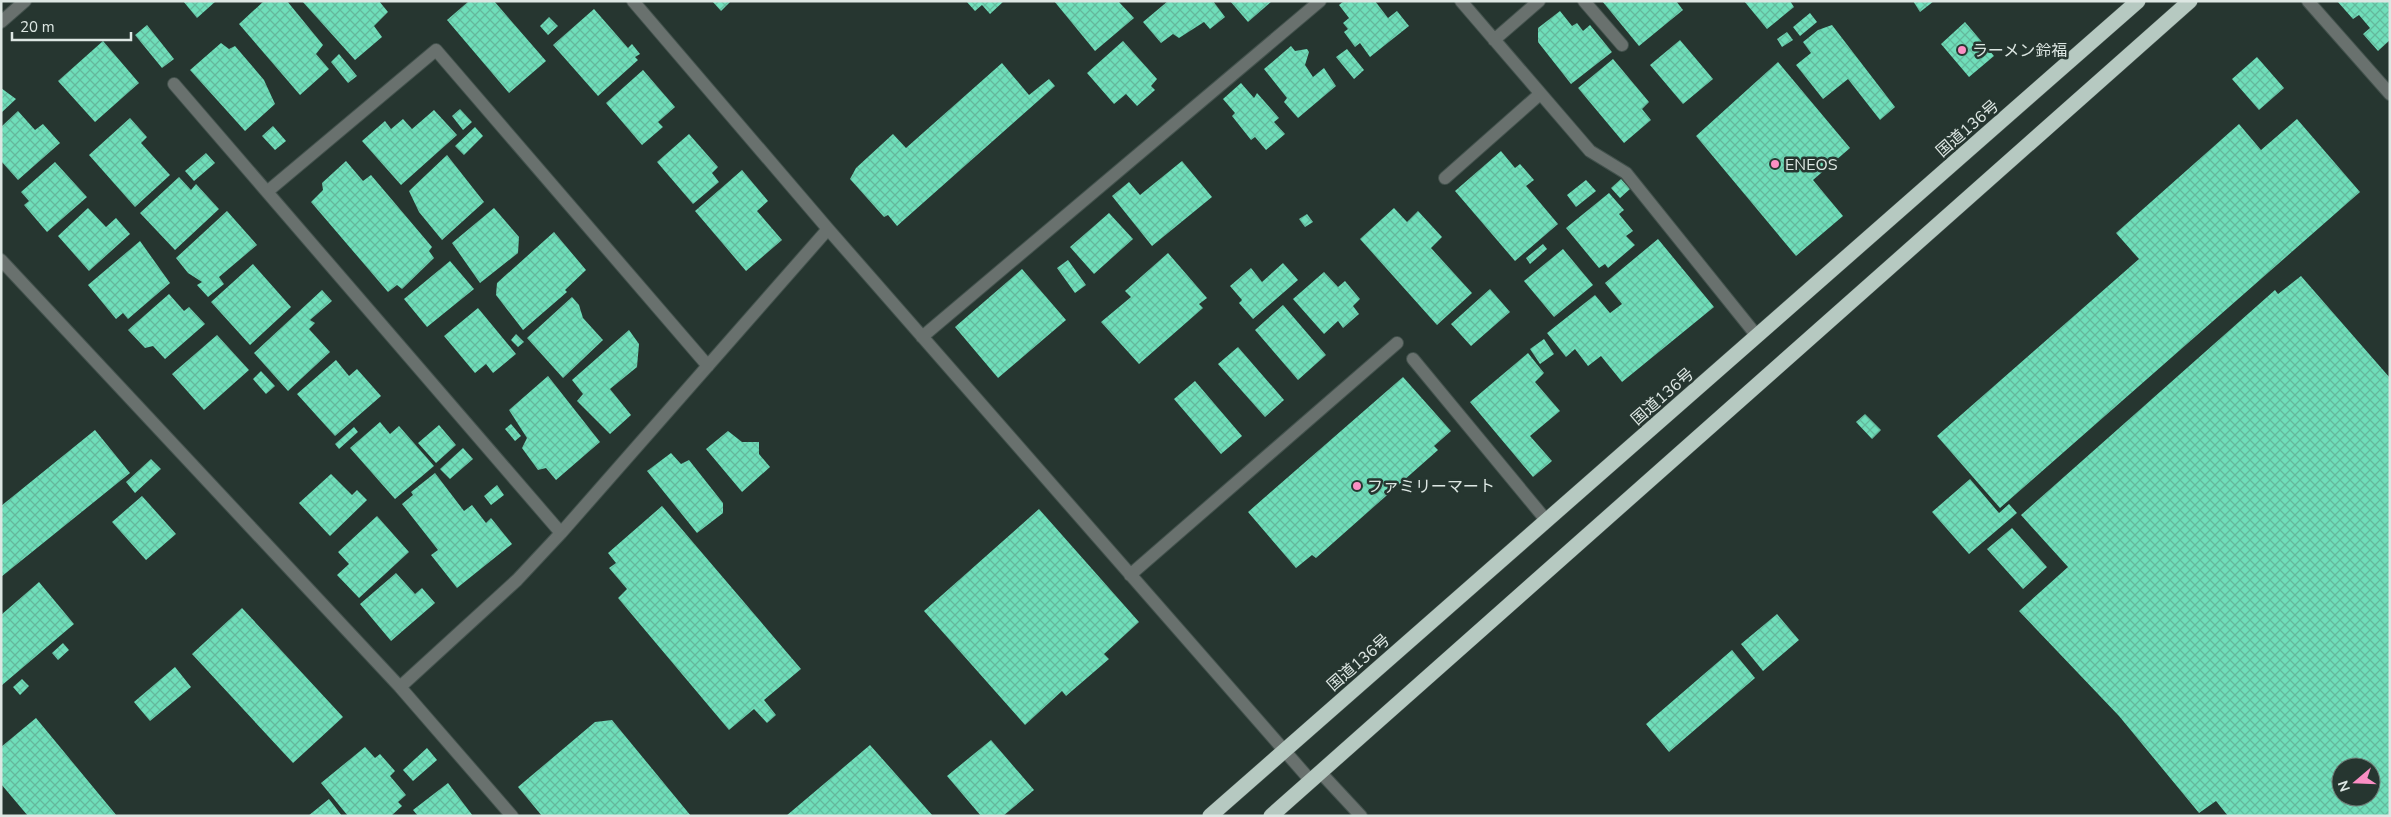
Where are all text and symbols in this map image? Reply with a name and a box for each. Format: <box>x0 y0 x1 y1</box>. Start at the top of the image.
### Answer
scale bar <box>12 10 131 42</box>
text: 20 m <box>20 17 55 37</box>
place label: ラーメン鈴福 <box>1972 40 2067 62</box>
marker: ラーメン鈴福 <box>1956 44 1968 56</box>
street label: 国道136号 <box>1931 95 2004 162</box>
place label: ENEOS <box>1785 154 1838 176</box>
marker: ENEOS <box>1769 158 1781 170</box>
street label: 国道136号 <box>1626 363 1699 430</box>
place label: ファミリーマート <box>1367 476 1495 498</box>
marker: ファミリーマート <box>1351 480 1363 492</box>
street label: 国道136号 <box>1322 629 1395 696</box>
north arrow <box>2331 757 2381 807</box>
text: N <box>2333 778 2355 794</box>

